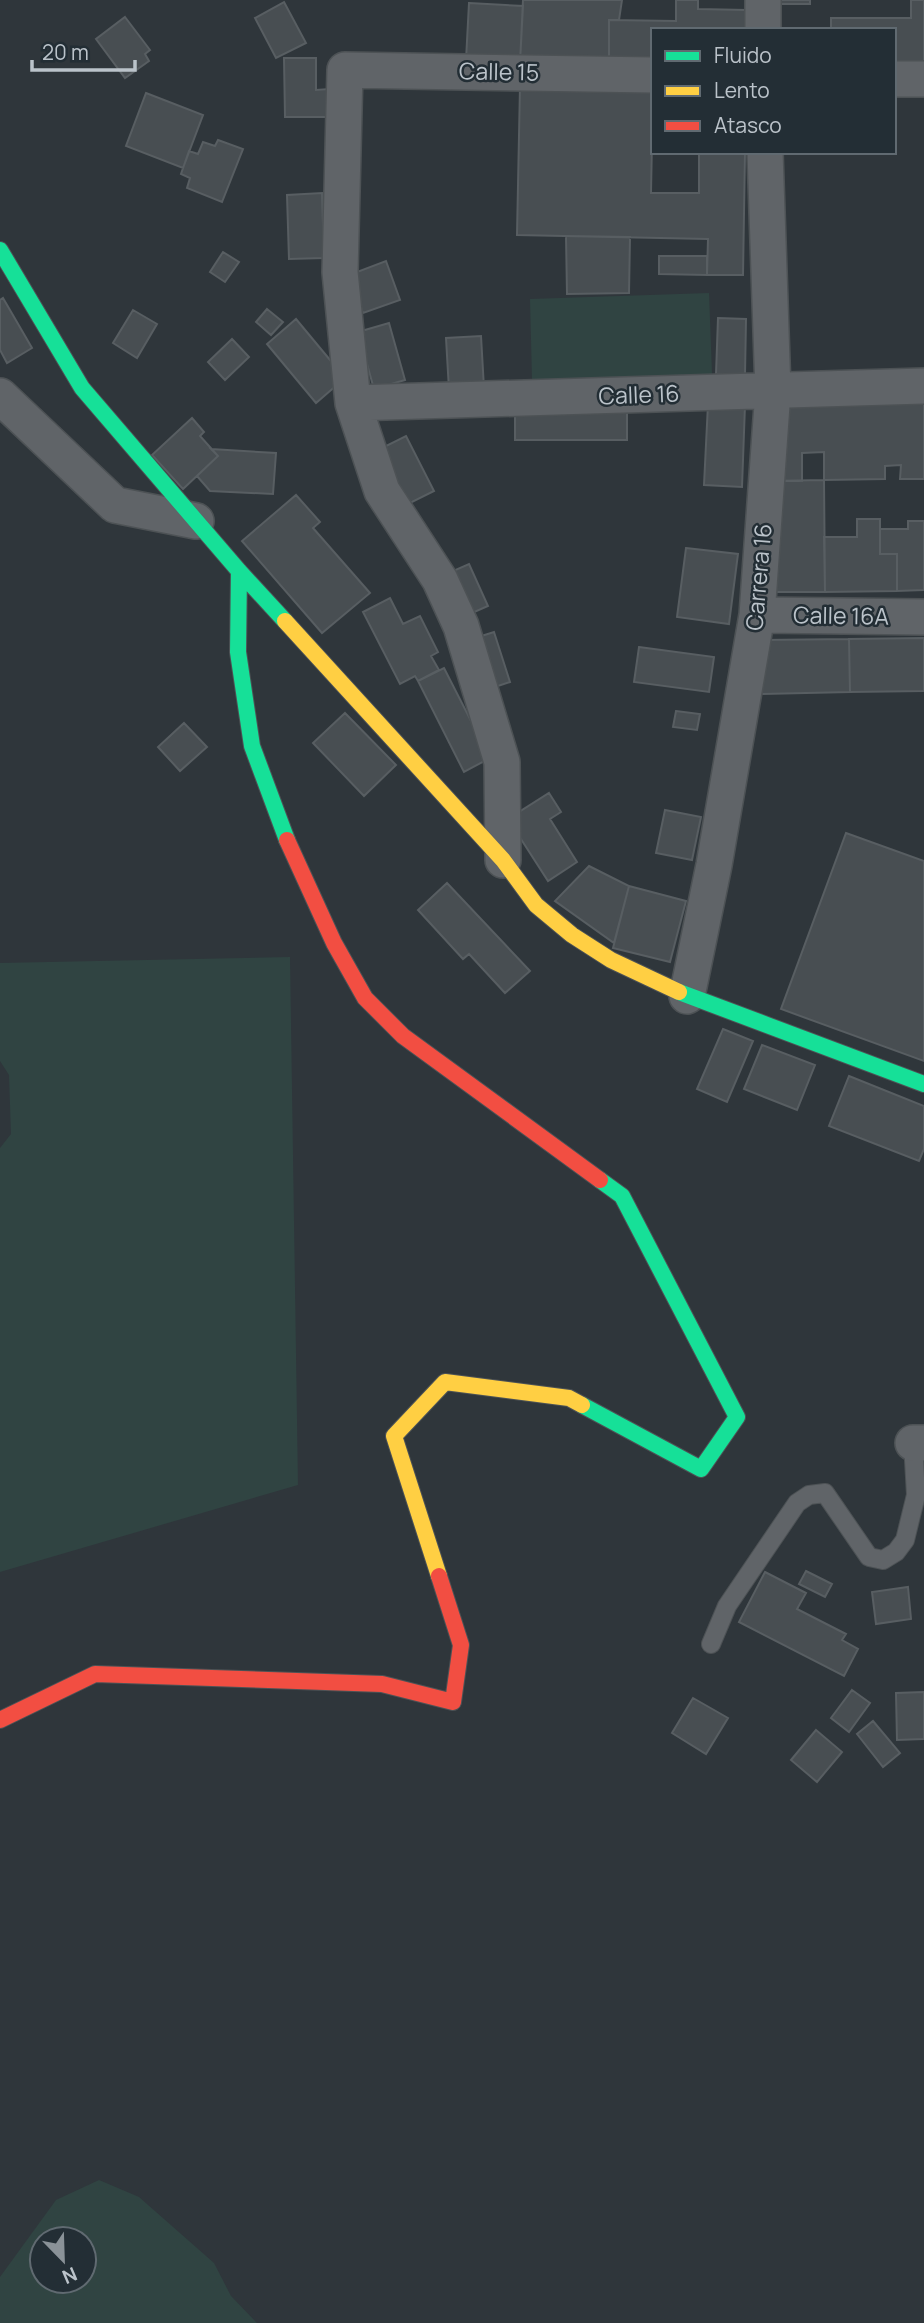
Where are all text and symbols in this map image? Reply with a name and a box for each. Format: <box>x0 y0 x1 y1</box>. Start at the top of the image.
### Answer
scale bar <box>32 28 135 72</box>
legend <box>651 28 896 154</box>
text: 20 m <box>42 38 89 66</box>
text: Fluido <box>714 41 772 69</box>
street label: Calle 15 <box>459 54 539 88</box>
text: Lento <box>714 76 770 104</box>
text: Atasco <box>714 111 782 139</box>
street label: Calle 16 <box>598 377 680 411</box>
street label: Carrera 16 <box>737 522 779 632</box>
street label: Calle 16A <box>793 598 890 632</box>
north arrow <box>28 2225 98 2295</box>
text: N <box>58 2261 81 2290</box>

